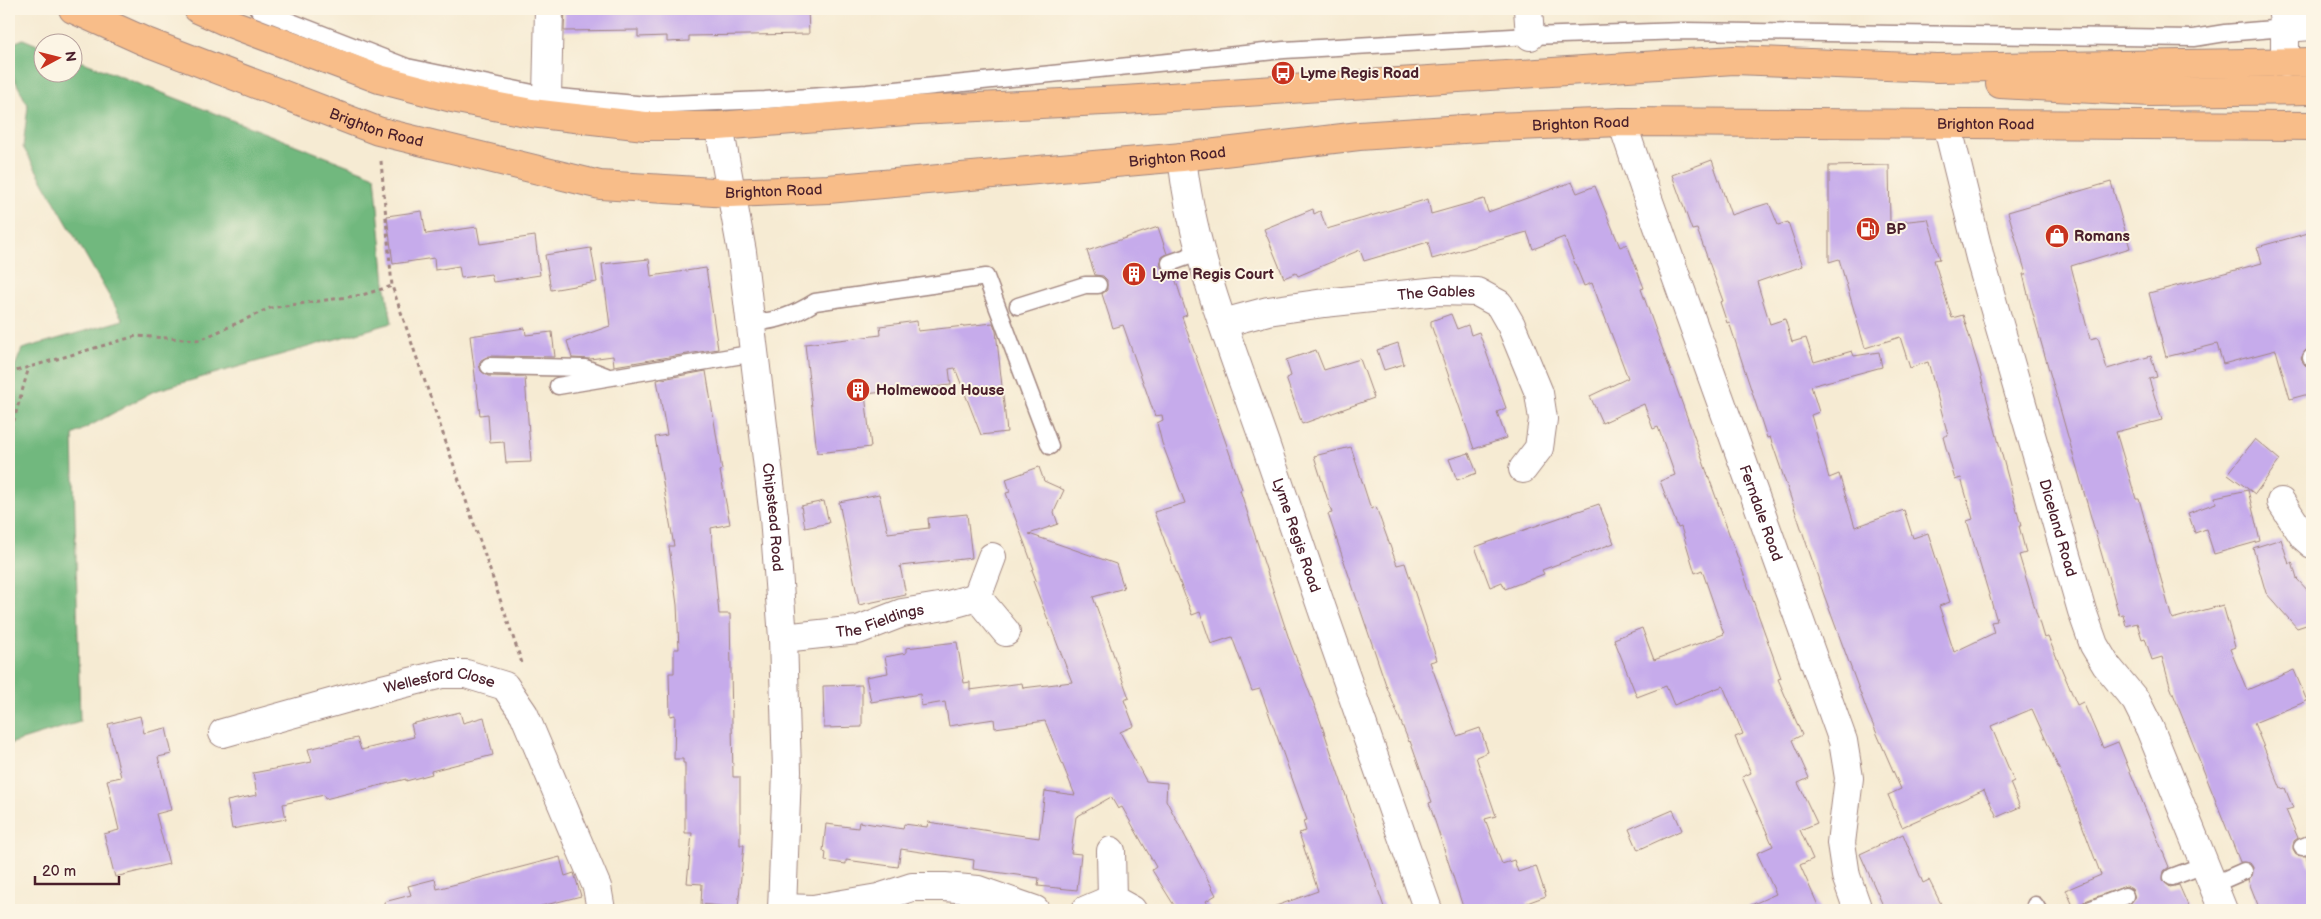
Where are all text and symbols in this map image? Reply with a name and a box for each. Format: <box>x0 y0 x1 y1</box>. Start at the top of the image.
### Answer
north arrow <box>32 32 82 82</box>
text: N <box>61 50 79 63</box>
bus stop icon: Lyme Regis Road <box>1270 60 1296 86</box>
place label: Lyme Regis Road <box>1300 64 1419 83</box>
street label: Brighton Road <box>327 104 425 151</box>
street label: Brighton Road <box>1531 112 1629 135</box>
street label: Brighton Road <box>1937 114 2034 134</box>
street label: Brighton Road <box>1128 142 1227 171</box>
street label: Brighton Road <box>724 180 823 203</box>
fuel station icon: BP <box>1855 216 1881 242</box>
place label: BP <box>1886 220 1907 239</box>
shop icon: Romans <box>2044 223 2070 249</box>
place label: Romans <box>2074 227 2130 246</box>
building icon: Lyme Regis Court <box>1121 261 1147 287</box>
place label: Lyme Regis Court <box>1152 265 1274 284</box>
street label: The Gables <box>1397 281 1476 305</box>
building icon: Holmewood House <box>845 377 871 403</box>
place label: Holmewood House <box>876 381 1005 400</box>
street label: Chipstead Road <box>758 462 788 572</box>
street label: Ferndale Road <box>1735 462 1787 564</box>
street label: Lyme Regis Road <box>1268 476 1325 595</box>
street label: Diceland Road <box>2035 477 2081 579</box>
street label: The Fieldings <box>835 600 926 642</box>
street label: Wellesford Close <box>382 665 498 698</box>
scale bar <box>35 854 119 886</box>
text: 20 m <box>42 862 76 881</box>

